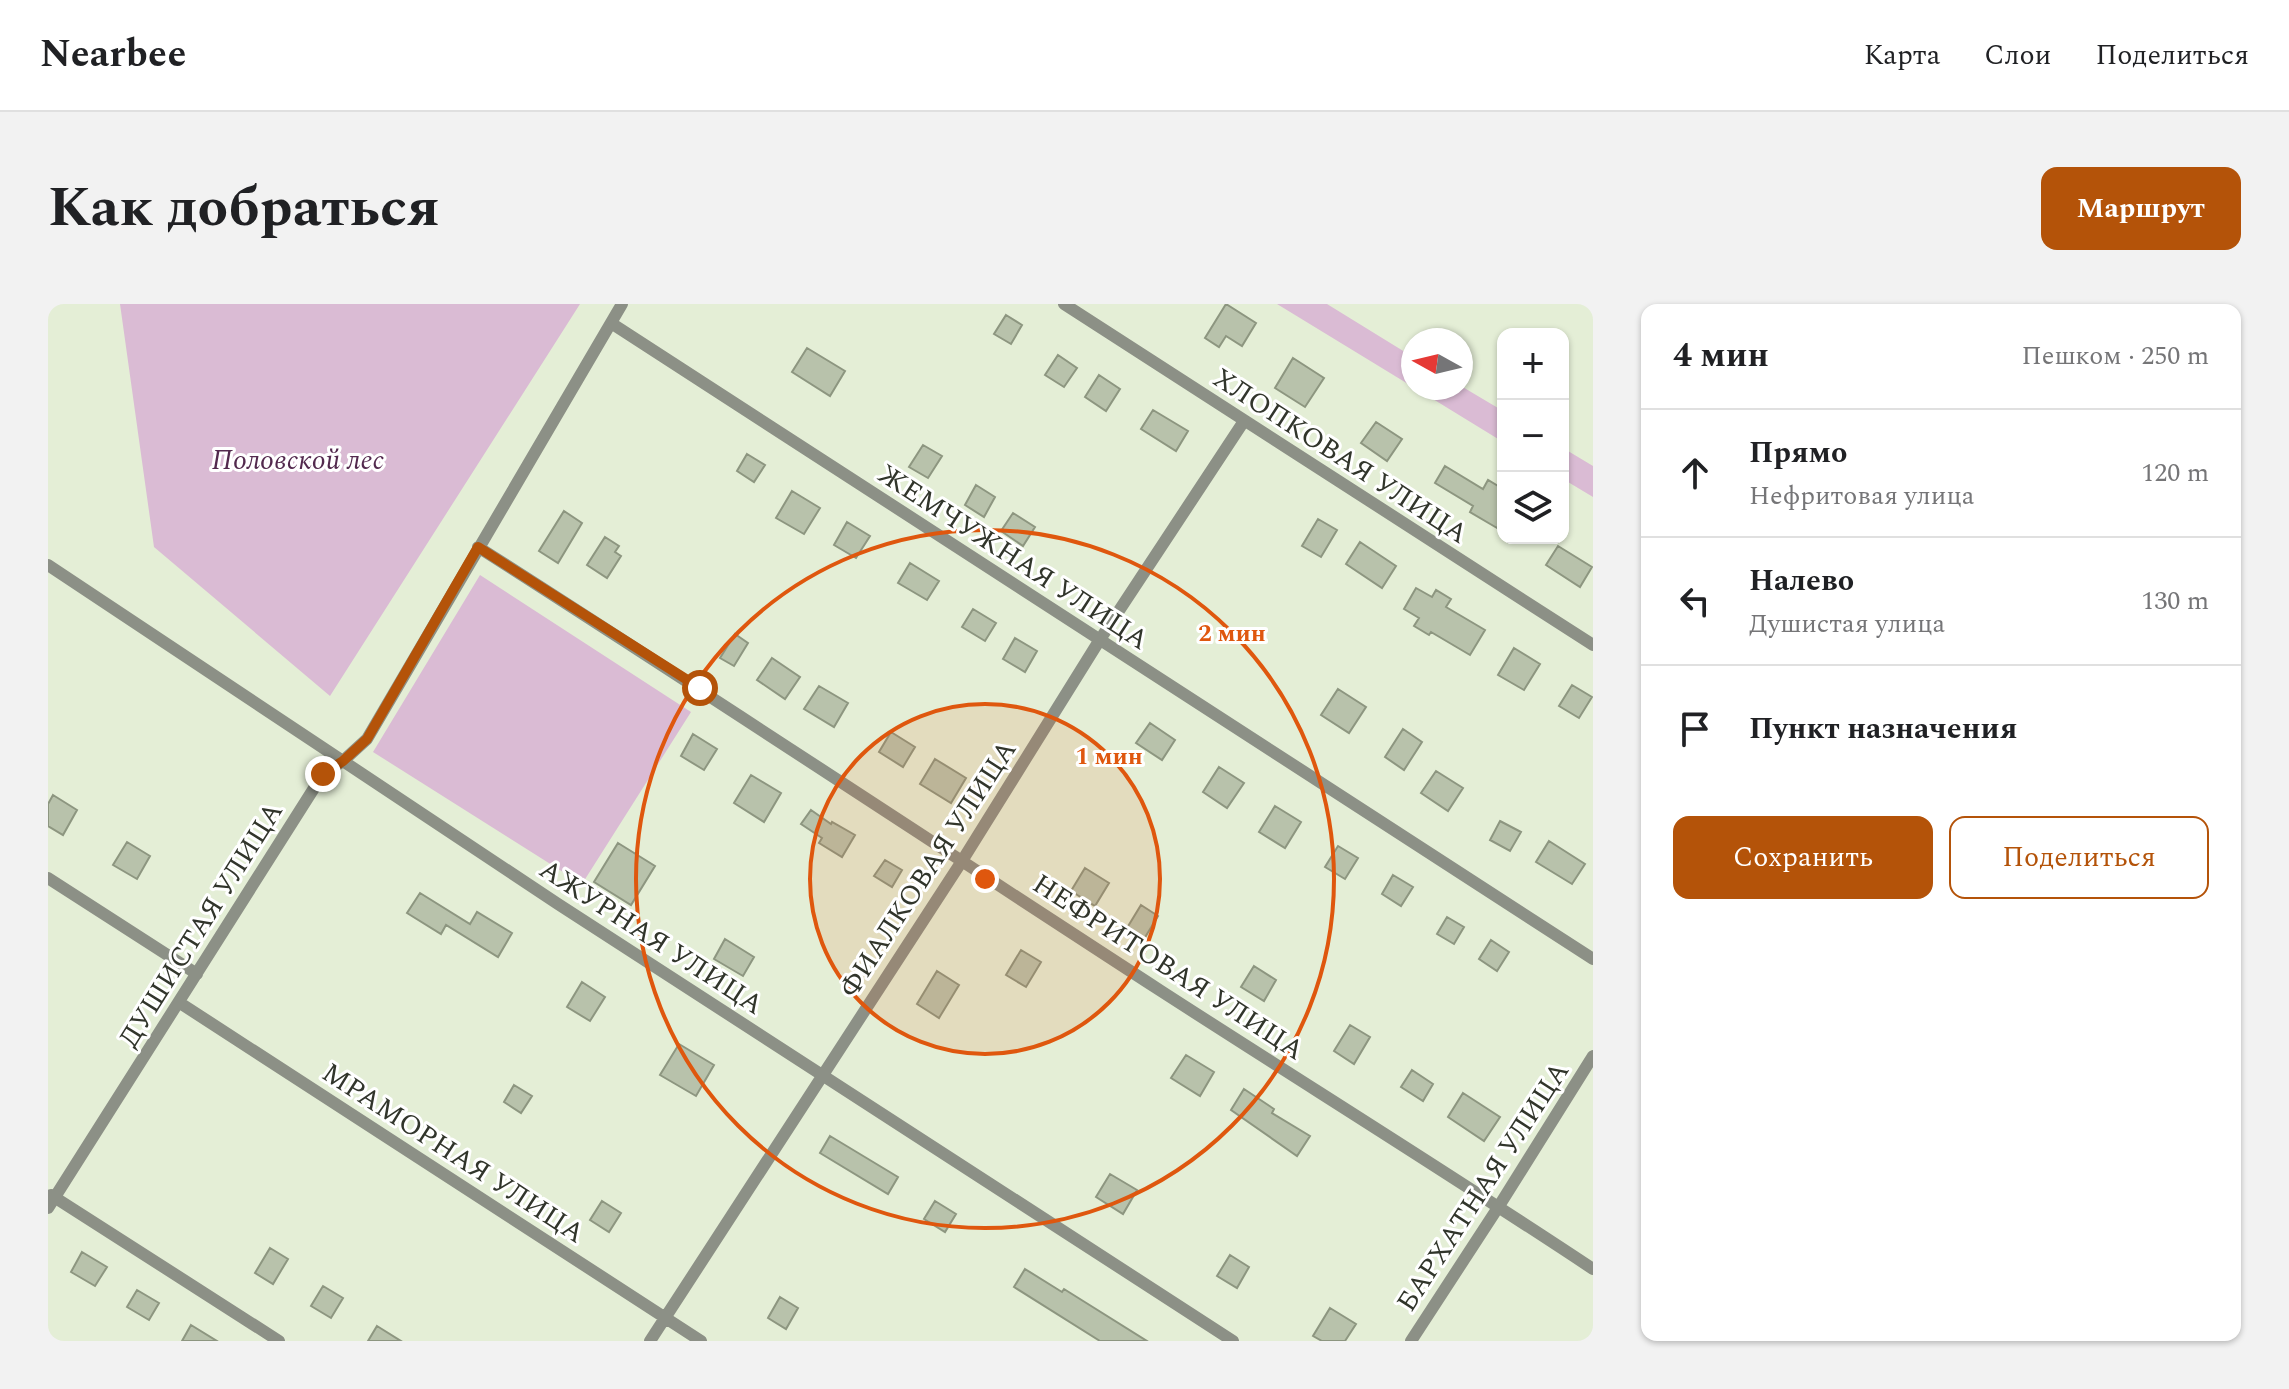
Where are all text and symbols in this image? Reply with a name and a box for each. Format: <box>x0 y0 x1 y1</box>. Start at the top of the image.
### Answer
text: Nearbee <box>40 26 186 84</box>
text: Карта <box>1864 34 1940 77</box>
text: Слои <box>1984 34 2051 77</box>
text: Поделиться <box>2095 34 2249 77</box>
text: Как добраться <box>48 166 439 251</box>
button: Маршрут <box>2041 167 2241 250</box>
north arrow <box>1401 328 1473 400</box>
map controls <box>1497 328 1569 544</box>
button: + <box>1497 328 1569 400</box>
text: 4 мин <box>1673 330 1769 382</box>
text: Пешком · 250 m <box>2022 336 2209 376</box>
street label: ХЛОПКОВАЯ УЛИЦА <box>1204 357 1476 555</box>
button: − <box>1497 400 1569 472</box>
text: Прямо <box>1749 430 1847 476</box>
park label: Половской лес <box>212 439 384 482</box>
icon: ahead <box>1673 451 1717 495</box>
street label: ЖЕМЧУЖНАЯ УЛИЦА <box>869 453 1157 661</box>
text: 120 m <box>2141 453 2209 493</box>
button: layers <box>1497 472 1569 544</box>
text: Нефритовая улица <box>1749 476 1974 516</box>
text: Налево <box>1749 558 1854 604</box>
icon: left <box>1673 579 1717 623</box>
text: 130 m <box>2141 581 2209 621</box>
text: Душистая улица <box>1749 604 1945 644</box>
text: 2 мин <box>1198 616 1266 652</box>
route start <box>682 670 718 706</box>
text: Пункт назначения <box>1749 706 2017 752</box>
icon: arrive <box>1673 707 1717 751</box>
street label: ФИАЛКОВАЯ УЛИЦА <box>829 732 1028 1006</box>
text: 1 мин <box>1075 739 1143 775</box>
route end <box>305 756 341 792</box>
street label: ДУШИСТАЯ УЛИЦА <box>108 793 294 1056</box>
button: Сохранить <box>1673 816 1933 899</box>
button: Поделиться <box>1949 816 2209 899</box>
street label: АЖУРНАЯ УЛИЦА <box>530 848 772 1026</box>
street label: НЕФРИТОВАЯ УЛИЦА <box>1024 863 1313 1072</box>
centre of rings <box>971 865 999 893</box>
street label: МРАМОРНАЯ УЛИЦА <box>313 1052 593 1255</box>
street label: БАРХАТНАЯ УЛИЦА <box>1386 1053 1581 1321</box>

